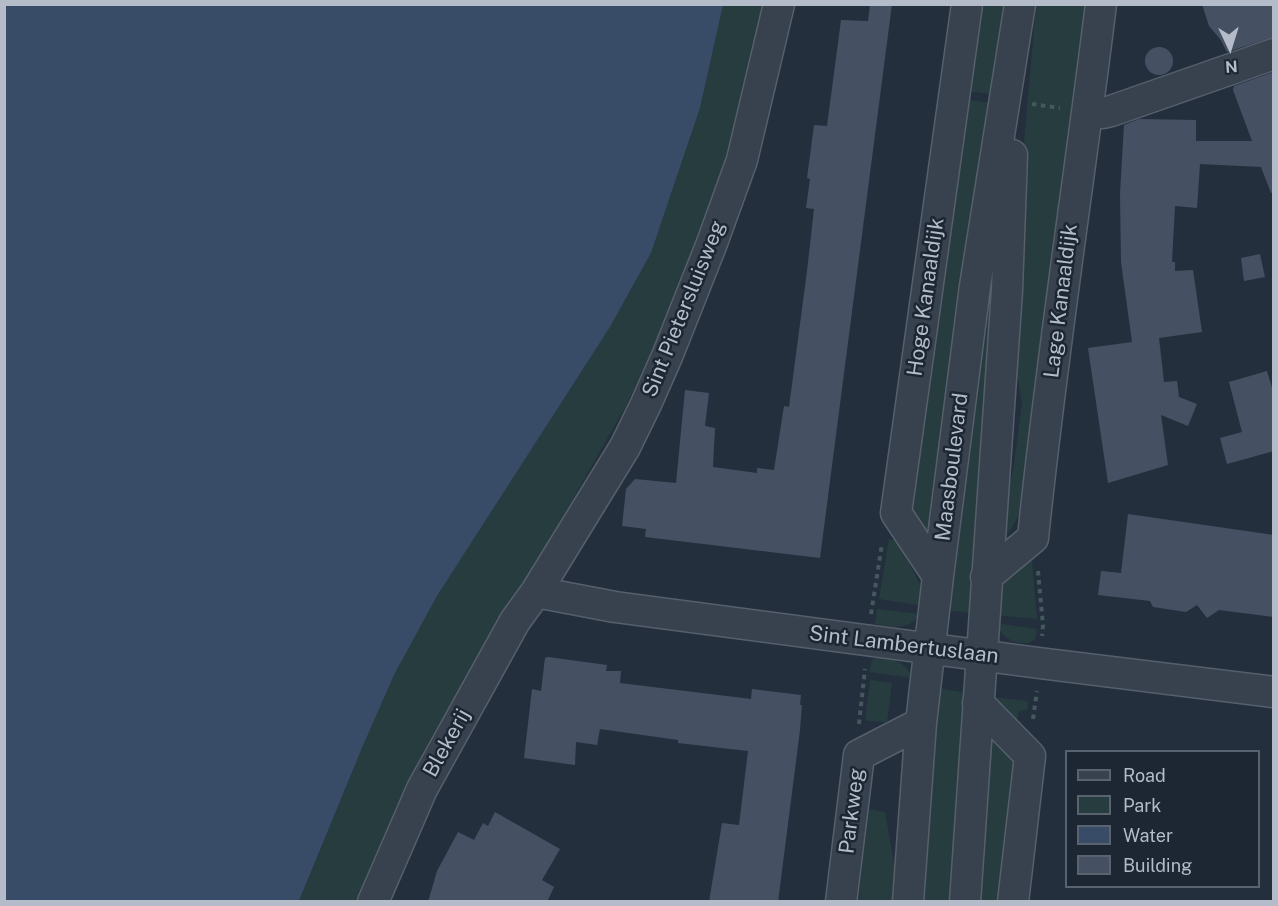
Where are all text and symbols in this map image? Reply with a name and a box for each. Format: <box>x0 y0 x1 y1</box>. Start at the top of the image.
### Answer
north arrow <box>1200 18 1260 78</box>
text: N <box>1224 57 1238 76</box>
street label: Hoge Kanaaldijk <box>902 216 950 378</box>
street label: Sint Pietersluisweg <box>637 217 731 401</box>
street label: Lage Kanaaldijk <box>1039 222 1083 380</box>
street label: Maasboulevard <box>930 392 974 542</box>
street label: Sint Lambertuslaan <box>808 621 1000 669</box>
street label: Blekerij <box>418 705 476 781</box>
legend <box>1065 750 1260 888</box>
text: Road <box>1123 765 1166 786</box>
street label: Parkweg <box>834 767 870 855</box>
text: Park <box>1123 795 1161 816</box>
text: Water <box>1123 825 1173 846</box>
text: Building <box>1123 855 1192 876</box>

